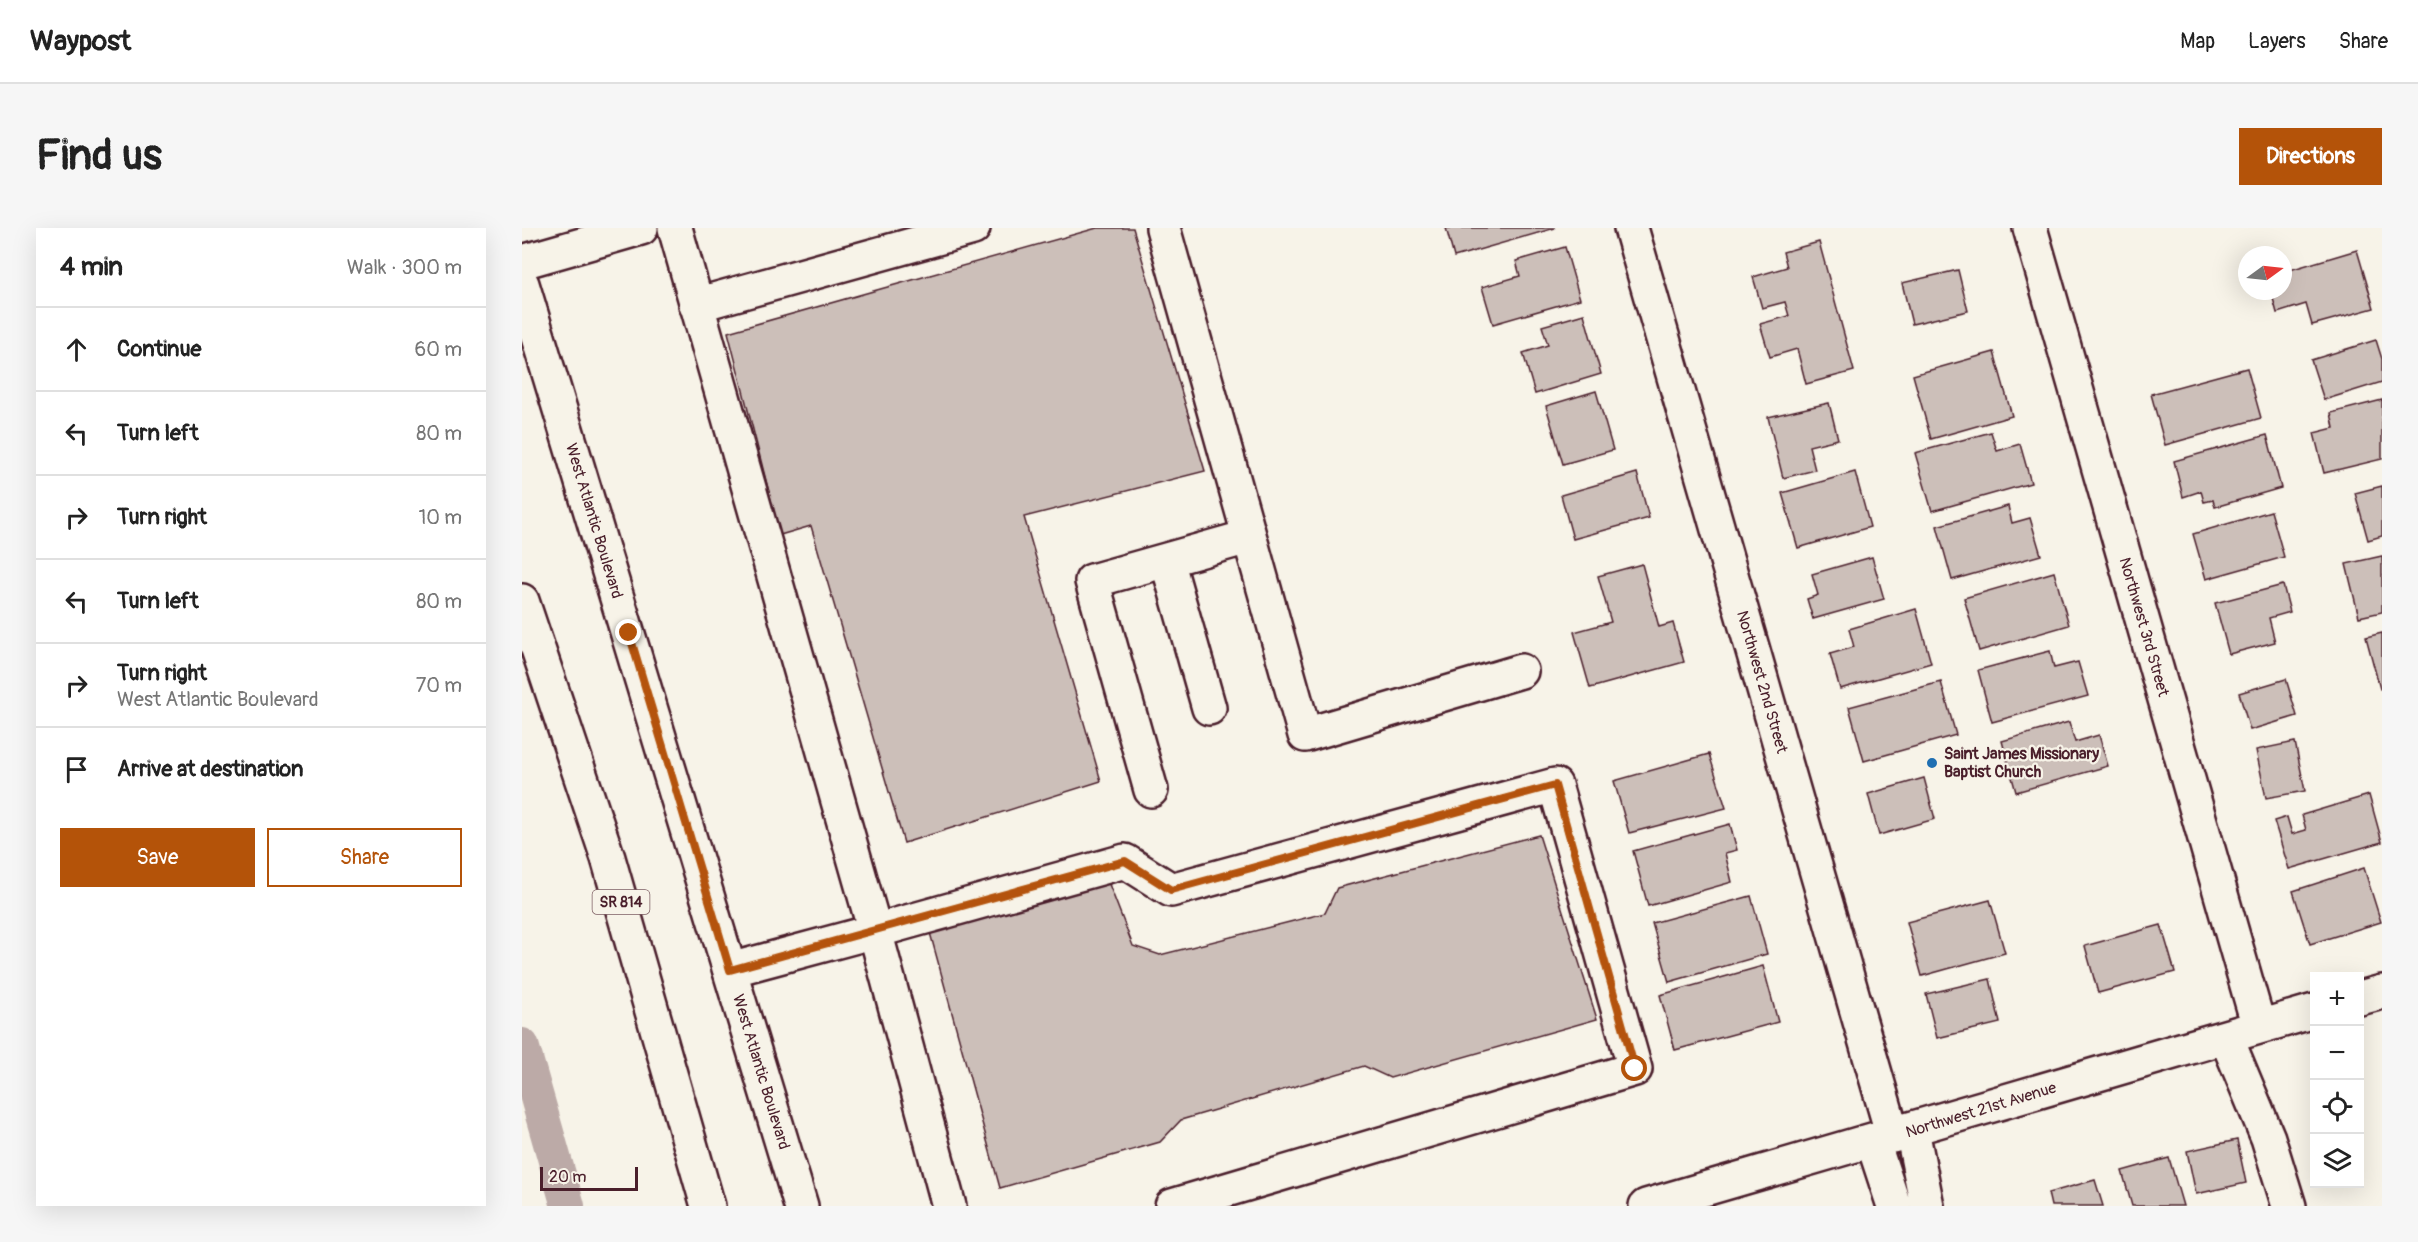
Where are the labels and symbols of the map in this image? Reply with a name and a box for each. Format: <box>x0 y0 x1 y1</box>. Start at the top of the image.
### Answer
north arrow <box>2238 246 2292 300</box>
street label: West Atlantic Boulevard <box>561 441 627 601</box>
street label: Northwest 3rd Street <box>2115 555 2174 699</box>
street label: Northwest 2nd Street <box>1732 608 1792 756</box>
route end <box>615 619 641 645</box>
place label: Saint James Missionary Baptist Church <box>1944 744 2099 782</box>
marker: Saint James Missionary Baptist Church <box>1925 756 1939 770</box>
road number: SR 814 <box>592 890 650 914</box>
street label: West Atlantic Boulevard <box>728 992 794 1152</box>
route start <box>1621 1055 1647 1081</box>
street label: Northwest 21st Avenue <box>1903 1078 2059 1142</box>
scale bar <box>540 1164 638 1192</box>

